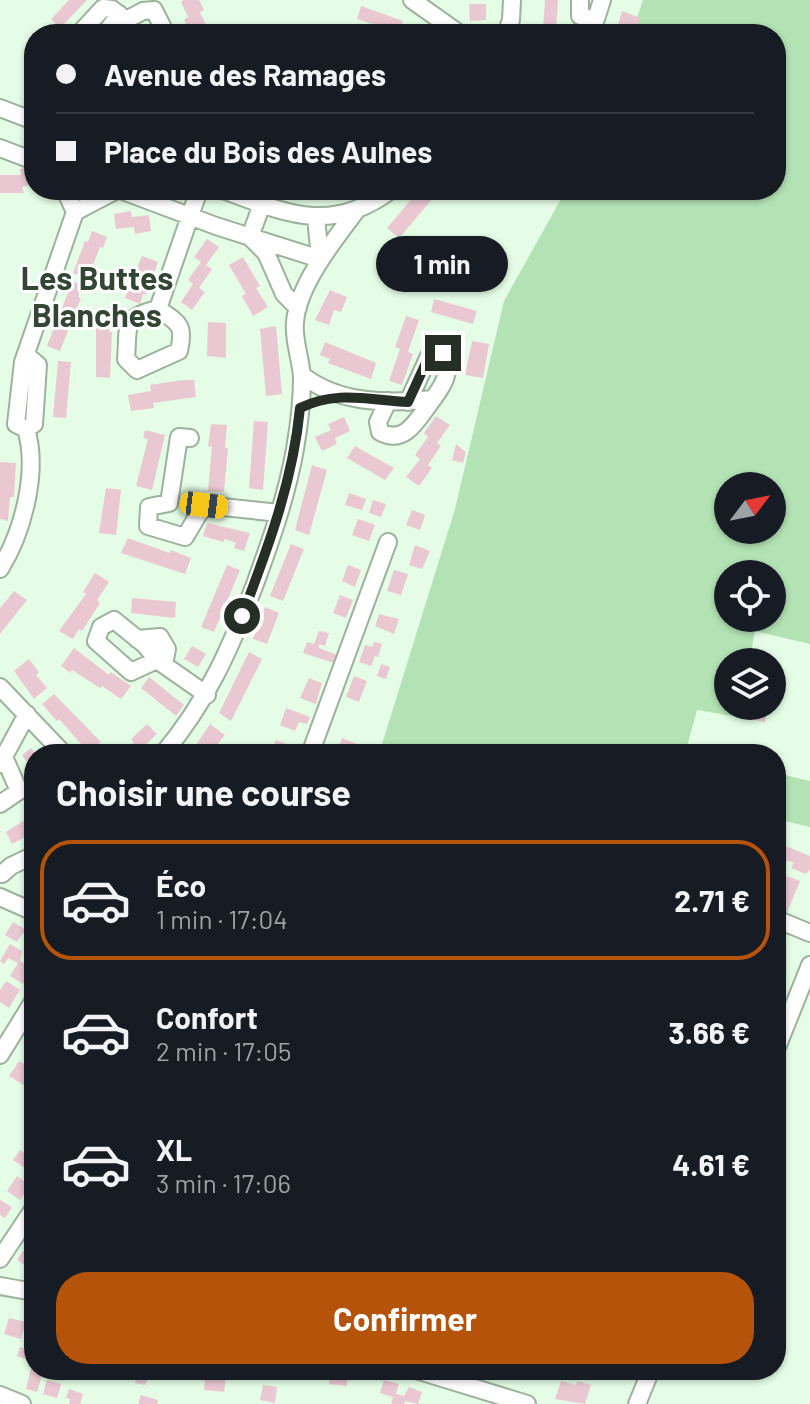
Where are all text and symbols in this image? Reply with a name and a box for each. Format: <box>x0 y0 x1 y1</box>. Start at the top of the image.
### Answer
text: Avenue des Ramages <box>104 56 386 92</box>
text: Place du Bois des Aulnes <box>104 133 432 169</box>
callout: 1 min <box>377 237 509 293</box>
text: 1 min <box>414 248 470 279</box>
district label: Les Buttes Blanches <box>21 258 173 333</box>
route end <box>425 335 461 371</box>
north arrow <box>714 472 786 544</box>
map controls <box>714 472 786 720</box>
car <box>179 490 229 520</box>
button: locate <box>714 560 786 632</box>
route start <box>224 598 260 634</box>
button: layers <box>714 648 786 720</box>
text: Choisir une course <box>56 770 351 813</box>
icon: car <box>60 864 132 936</box>
text: Éco <box>156 867 206 903</box>
text: 2.71 € <box>674 882 750 918</box>
text: 1 min · 17:04 <box>156 903 288 934</box>
icon: car <box>60 996 132 1068</box>
text: Confort <box>156 999 258 1035</box>
text: 3.66 € <box>668 1014 750 1050</box>
text: 2 min · 17:05 <box>156 1035 291 1066</box>
icon: car <box>60 1128 132 1200</box>
text: XL <box>156 1131 192 1167</box>
text: 4.61 € <box>672 1146 750 1182</box>
text: 3 min · 17:06 <box>156 1167 291 1198</box>
button: Confirmer <box>56 1272 754 1364</box>

